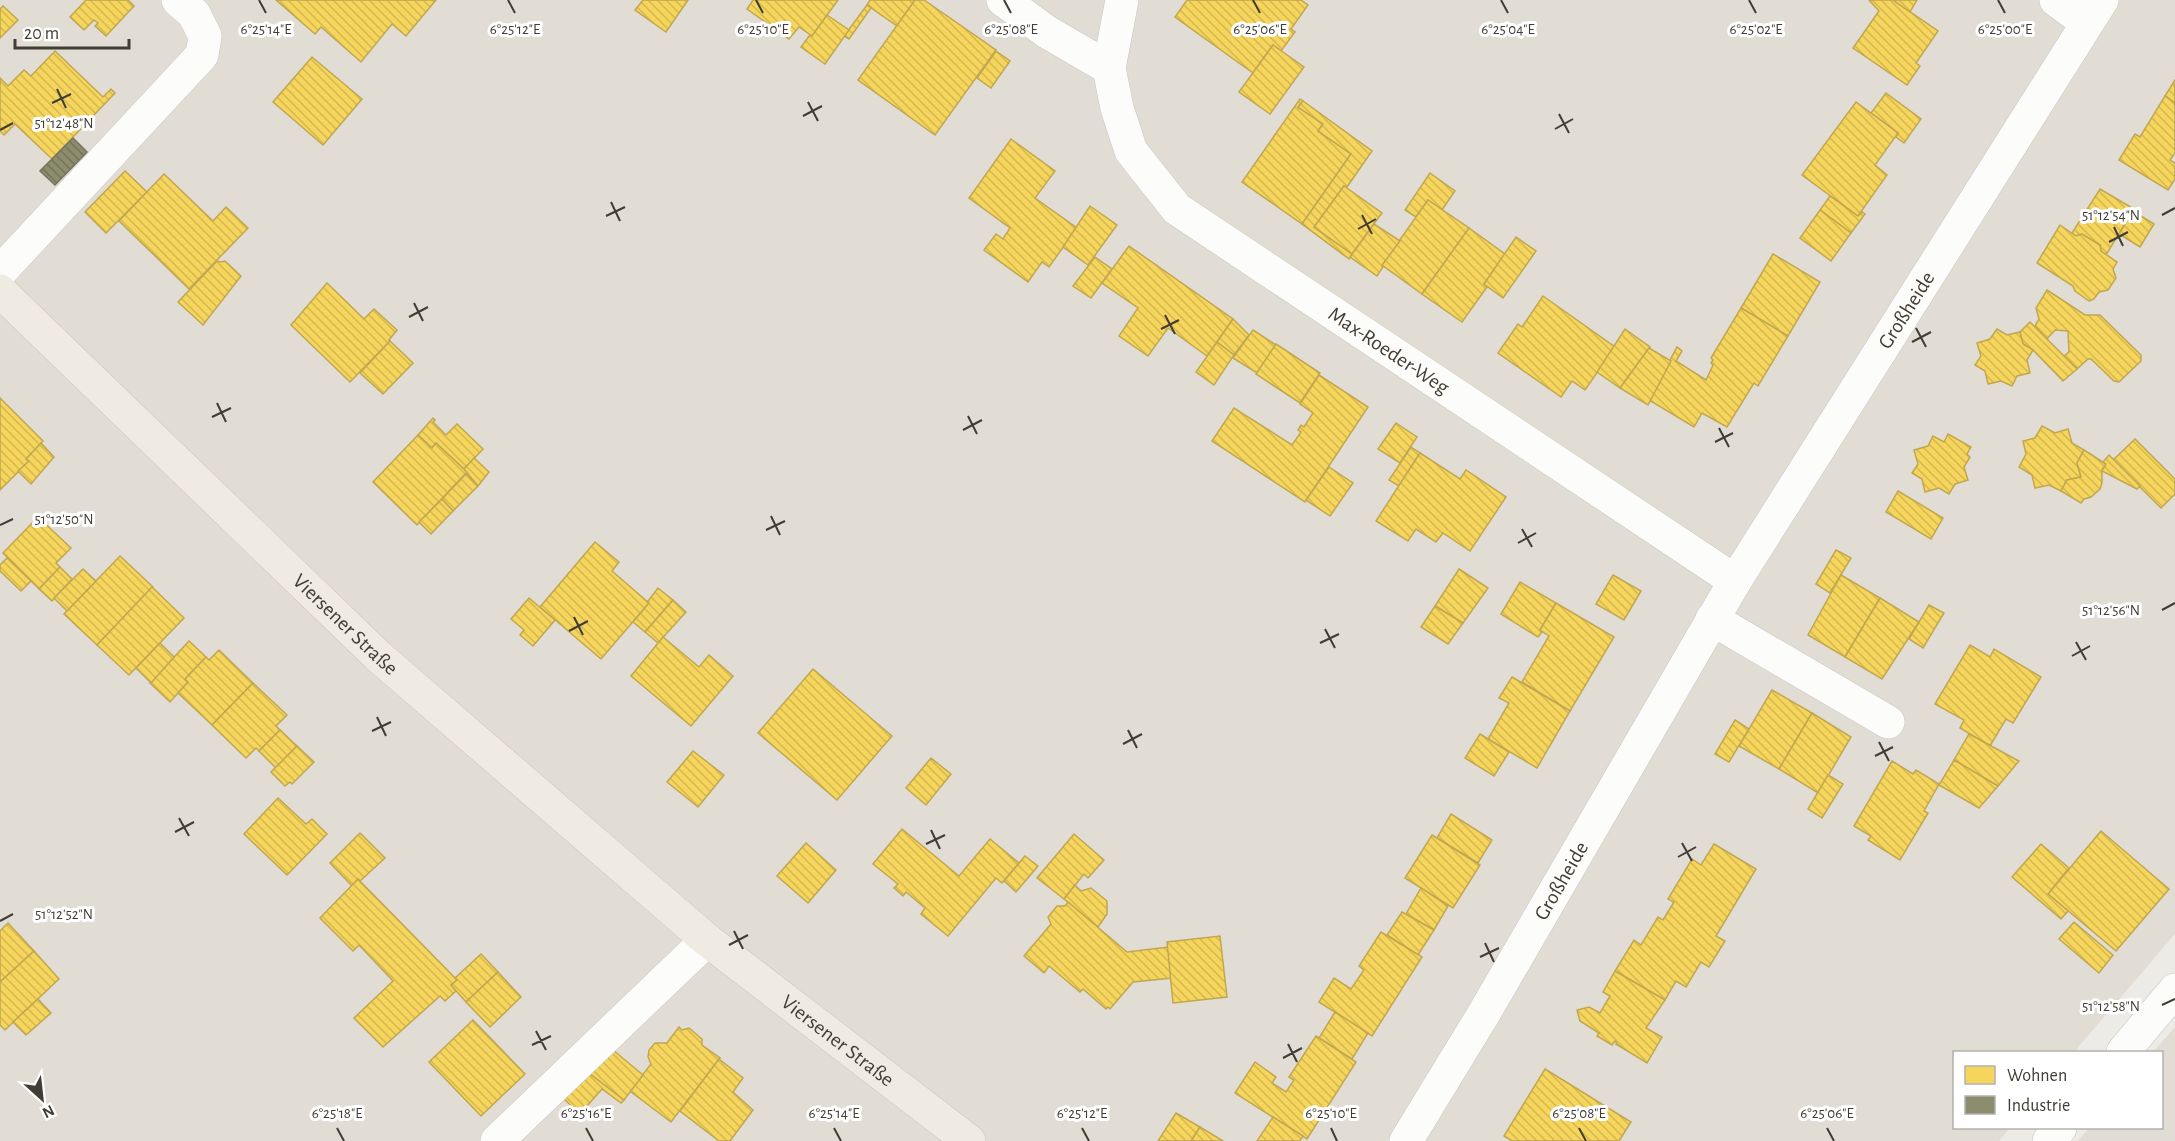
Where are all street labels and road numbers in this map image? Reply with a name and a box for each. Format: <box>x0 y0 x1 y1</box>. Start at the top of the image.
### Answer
street label: Großheide <box>1874 268 1939 353</box>
street label: Max-Roeder-Weg <box>1324 303 1453 399</box>
street label: Viersener Straße <box>289 570 402 679</box>
street label: Großheide <box>1531 838 1592 924</box>
street label: Viersener Straße <box>777 991 898 1090</box>

